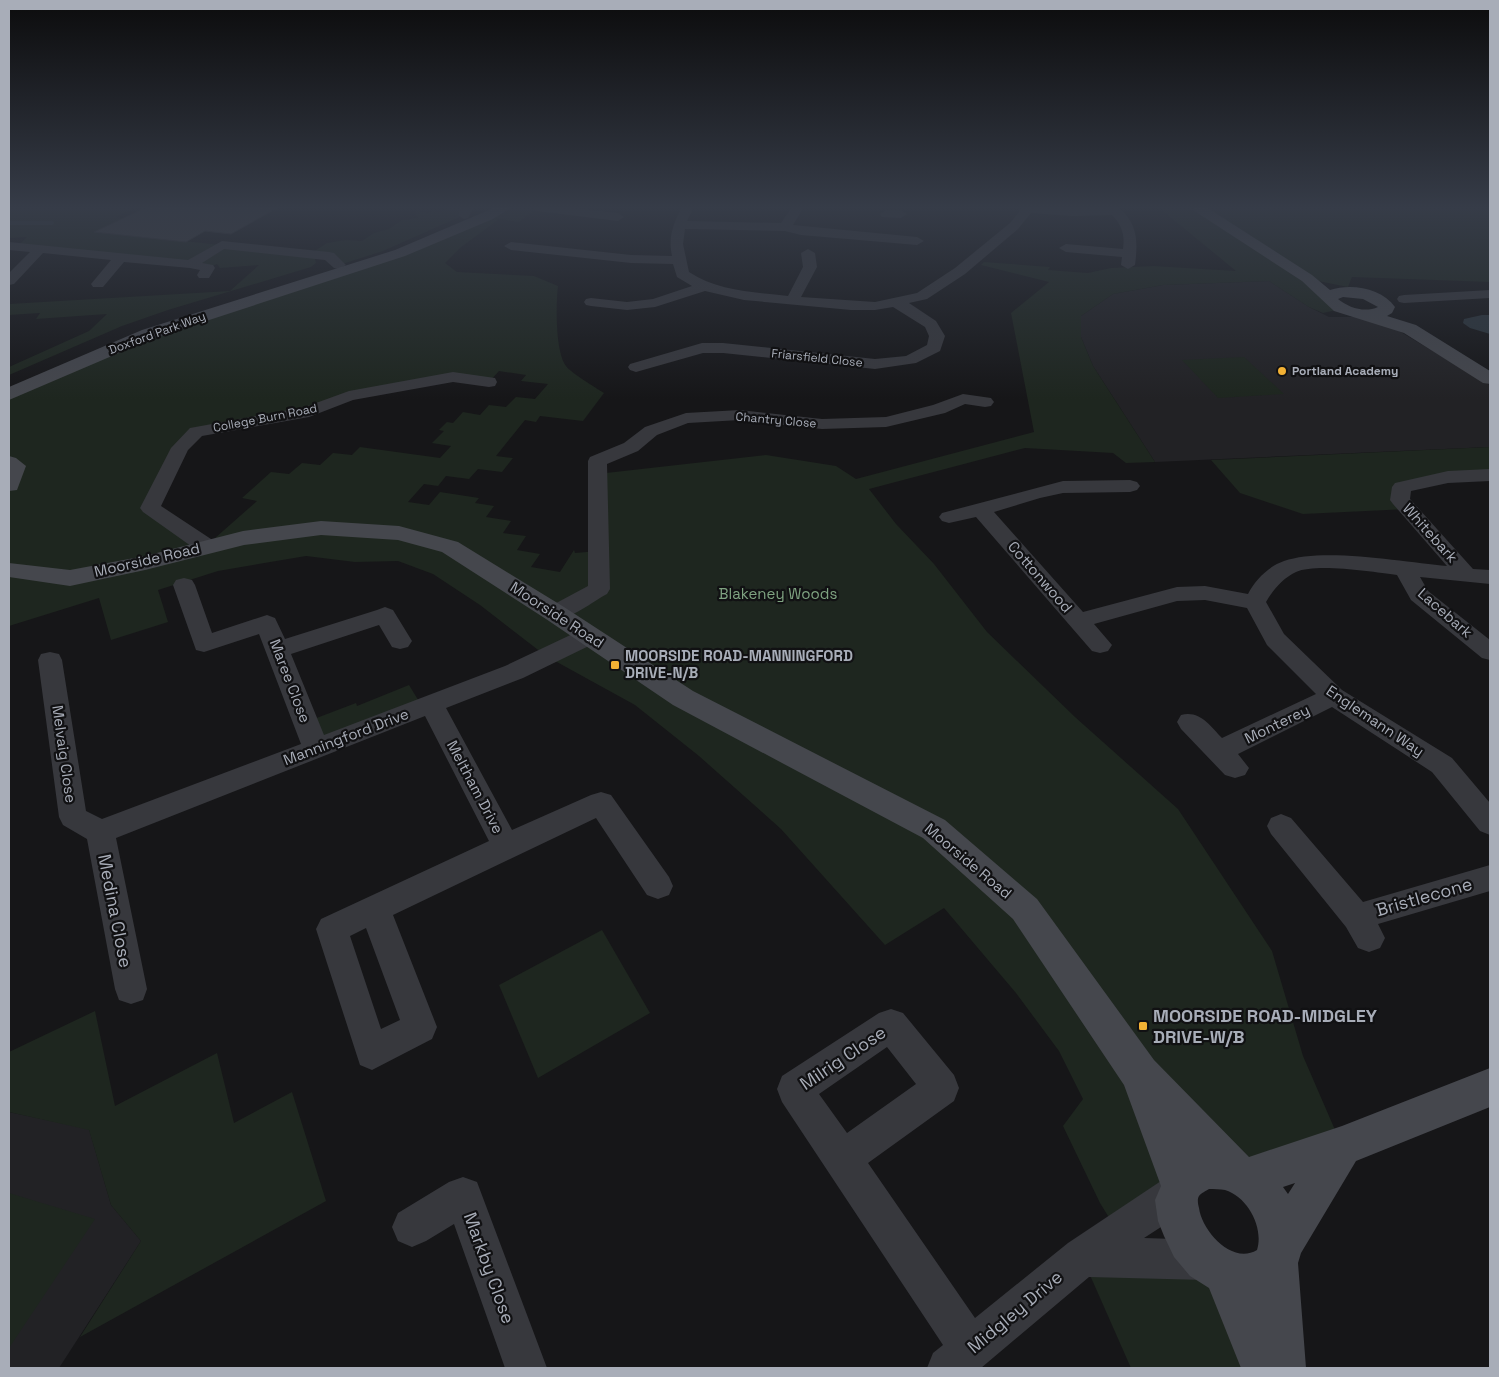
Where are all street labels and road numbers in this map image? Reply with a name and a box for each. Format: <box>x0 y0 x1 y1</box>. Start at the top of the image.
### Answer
street label: Doxford Park Way <box>106 308 208 358</box>
street label: Friarsfield Close <box>771 345 863 371</box>
street label: College Burn Road <box>212 400 318 436</box>
street label: Chantry Close <box>735 408 817 432</box>
street label: Whitebark <box>1399 499 1462 566</box>
street label: Cottonwood <box>1004 537 1077 617</box>
street label: Moorside Road <box>92 538 202 581</box>
street label: Moorside Road <box>507 577 608 652</box>
street label: Lacebark <box>1414 584 1477 642</box>
street label: Maree Close <box>266 636 315 725</box>
street label: Englemann Way <box>1323 681 1428 760</box>
street label: Monterey <box>1241 700 1312 747</box>
street label: Melvaig Close <box>48 704 81 804</box>
street label: Manningford Drive <box>280 704 411 769</box>
street label: Meltham Drive <box>443 737 508 837</box>
street label: Moorside Road <box>921 819 1016 903</box>
street label: Medina Close <box>93 852 138 970</box>
street label: Bristlecone <box>1373 872 1475 921</box>
street label: Milrig Close <box>795 1020 890 1095</box>
street label: Markby Close <box>459 1209 520 1327</box>
street label: Midgley Drive <box>962 1265 1067 1358</box>

